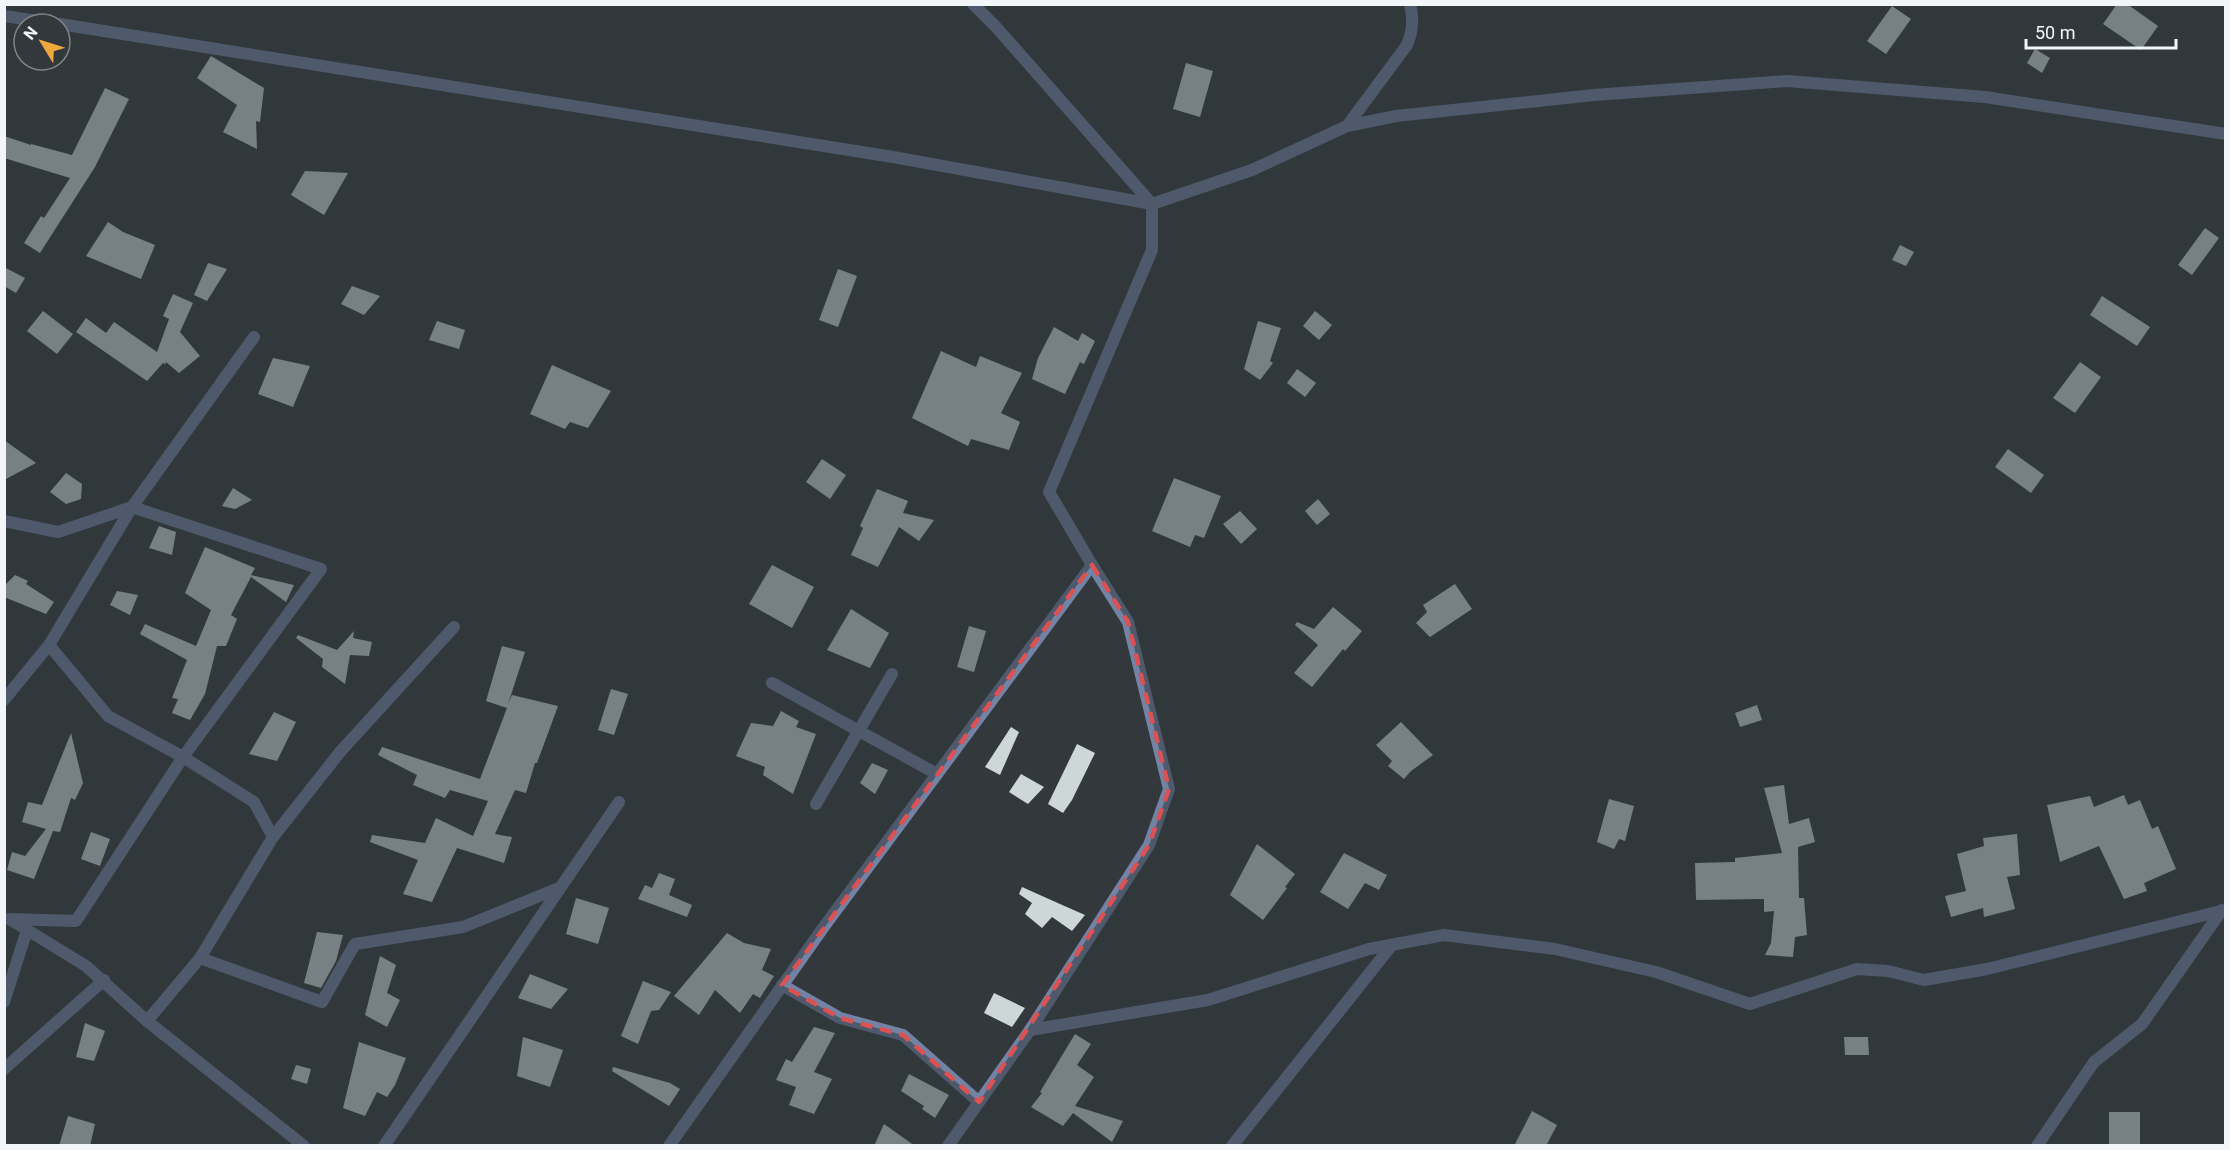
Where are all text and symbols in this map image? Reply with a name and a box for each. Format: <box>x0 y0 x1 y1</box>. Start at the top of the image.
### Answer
north arrow <box>12 12 72 72</box>
scale bar <box>2026 12 2176 50</box>
text: 50 m <box>2035 22 2075 43</box>
text: N <box>20 23 42 43</box>

